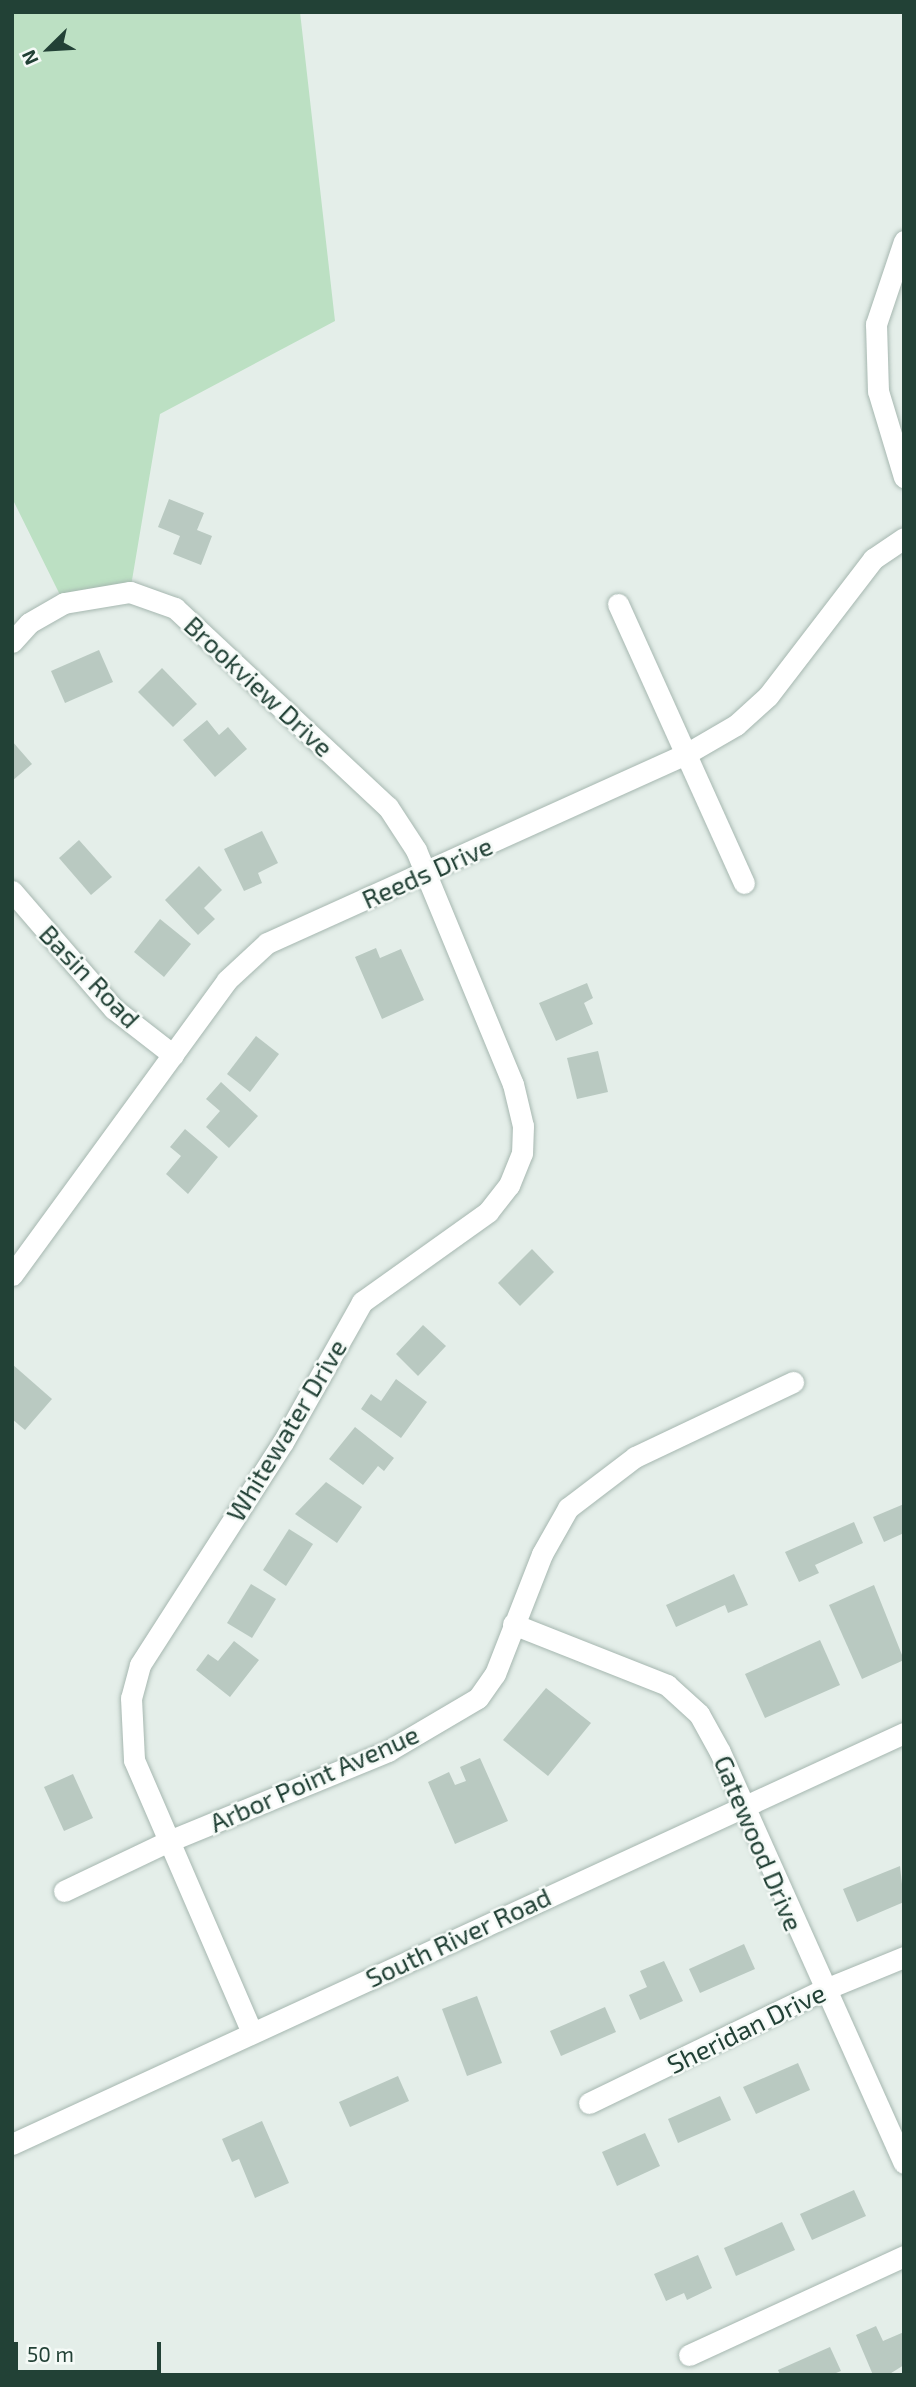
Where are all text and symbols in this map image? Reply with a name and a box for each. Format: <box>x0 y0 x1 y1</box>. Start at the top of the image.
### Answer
north arrow <box>14 14 84 84</box>
text: N <box>16 47 43 69</box>
street label: Brookview Drive <box>178 609 340 763</box>
street label: Reeds Drive <box>357 829 497 915</box>
street label: Basin Road <box>33 918 147 1034</box>
street label: Whitewater Drive <box>219 1333 353 1527</box>
street label: Arbor Point Avenue <box>204 1718 424 1838</box>
street label: Gatewood Drive <box>708 1750 810 1936</box>
street label: South River Road <box>360 1880 556 1994</box>
street label: Sheridan Drive <box>662 1976 830 2080</box>
scale bar <box>18 2328 164 2372</box>
text: 50 m <box>27 2341 74 2366</box>

